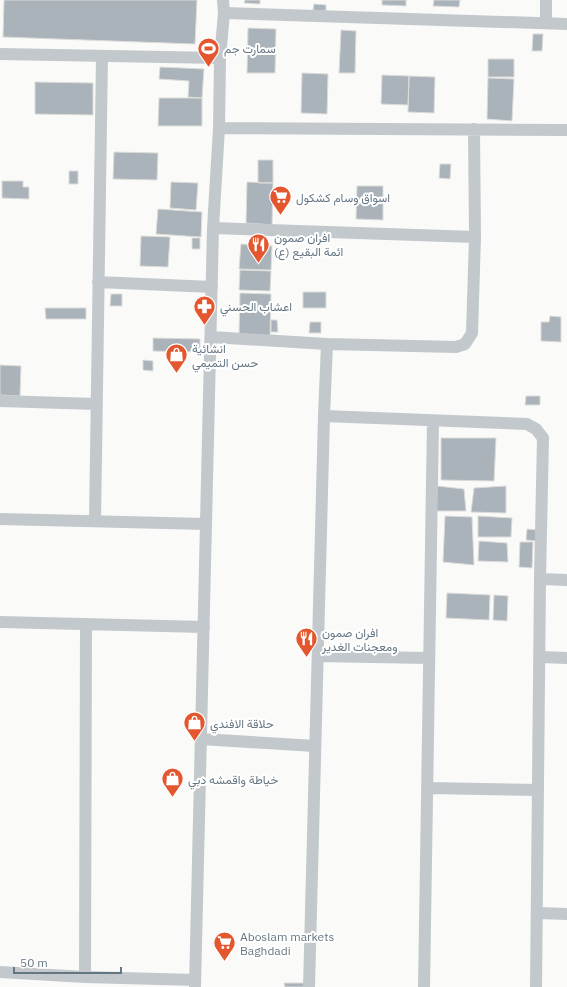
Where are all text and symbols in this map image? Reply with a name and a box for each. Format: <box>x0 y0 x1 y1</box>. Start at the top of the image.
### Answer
sports icon: سمارت جم <box>196 35 222 68</box>
place label: سمارت جم <box>224 41 276 57</box>
supermarket icon: اسواق وسام كشكول <box>267 184 293 217</box>
place label: اسواق وسام كشكول <box>296 190 390 206</box>
place label: افران صمون ائمة البقيع (ع) <box>274 230 343 261</box>
restaurant icon: افران صمون ائمة البقيع (ع) <box>246 231 272 264</box>
pharmacy icon: اعشاب الحسني <box>192 293 218 326</box>
place label: اعشاب الحسني <box>220 299 292 317</box>
place label: انشائية حسن التميمي <box>192 341 258 373</box>
shop icon: انشائية حسن التميمي <box>164 342 190 375</box>
place label: افران صمون ومعجنات الغدير <box>321 625 398 655</box>
restaurant icon: افران صمون ومعجنات الغدير <box>293 626 319 659</box>
shop icon: حلاقة الافندي <box>182 710 208 743</box>
place label: حلاقة الافندي <box>210 716 274 734</box>
shop icon: خياطة واقمشه دبي <box>160 766 186 799</box>
place label: خياطة واقمشه دبي <box>188 772 278 790</box>
place label: Aboslam markets Baghdadi <box>240 929 334 958</box>
supermarket icon: Aboslam markets Baghdadi <box>211 930 237 963</box>
scale bar <box>14 949 121 975</box>
text: 50 m <box>20 955 48 970</box>

